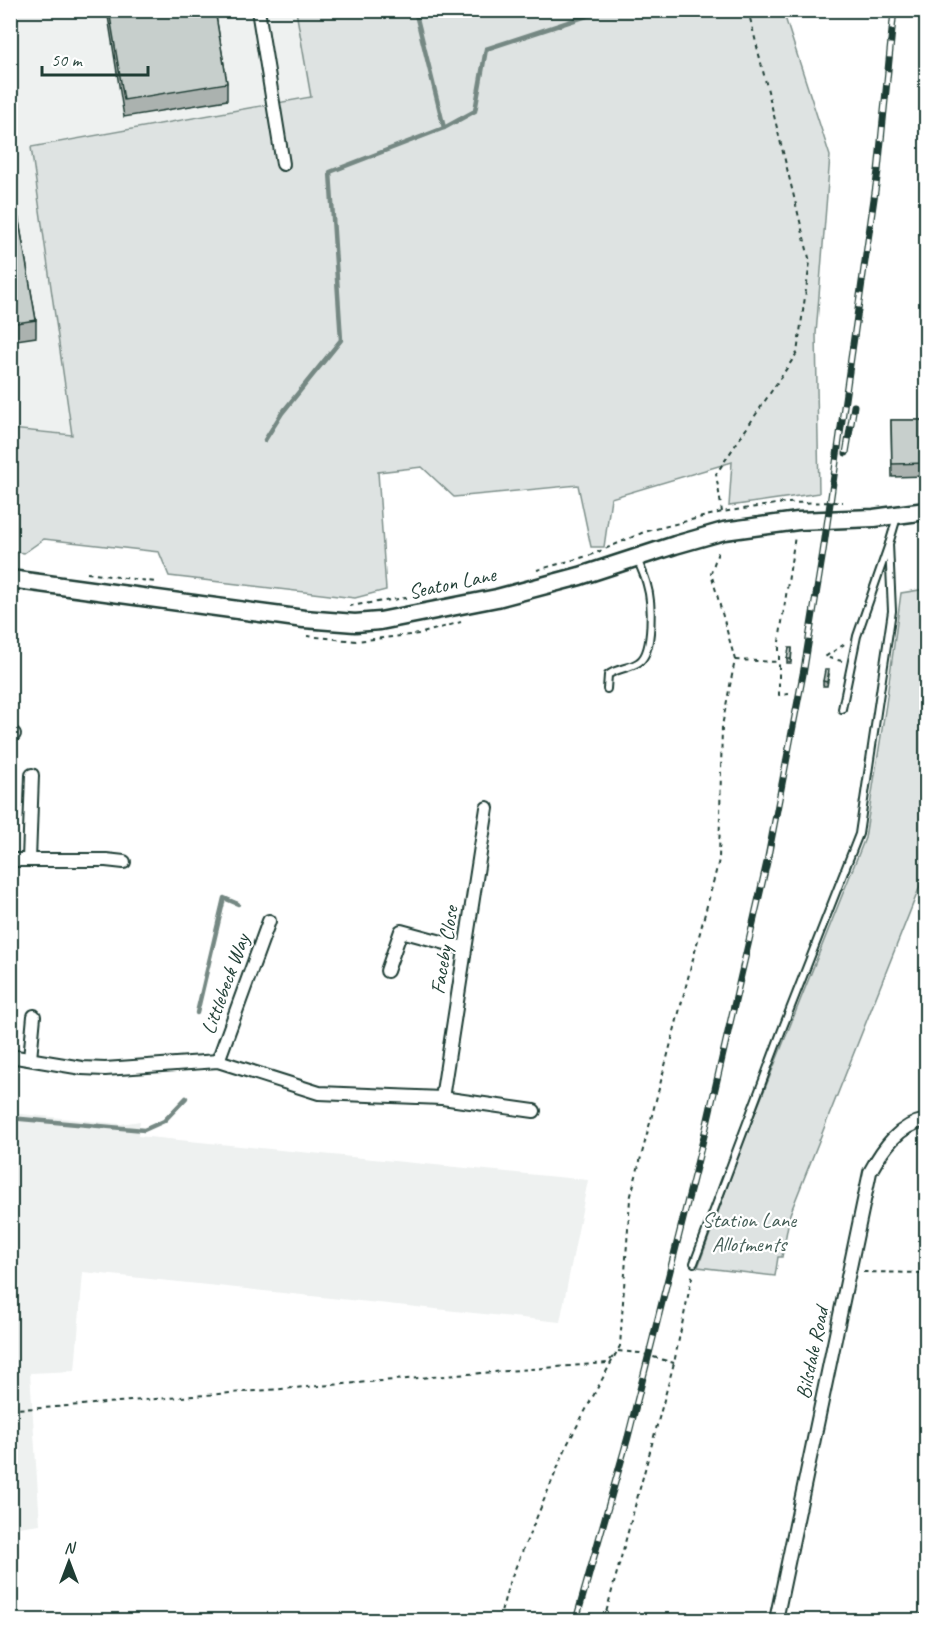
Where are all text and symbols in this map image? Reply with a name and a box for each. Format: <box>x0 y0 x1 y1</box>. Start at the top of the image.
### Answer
scale bar <box>42 39 148 77</box>
text: 50 m <box>51 49 84 71</box>
street label: Seaton Lane <box>406 561 499 605</box>
street label: Faceby Close <box>424 902 464 996</box>
street label: Littlebeck Way <box>195 929 256 1038</box>
park label: Station Lane Allotments <box>702 1207 797 1257</box>
street label: Bilsdale Road <box>790 1301 835 1401</box>
north arrow <box>39 1532 99 1592</box>
text: N <box>64 1538 77 1558</box>

